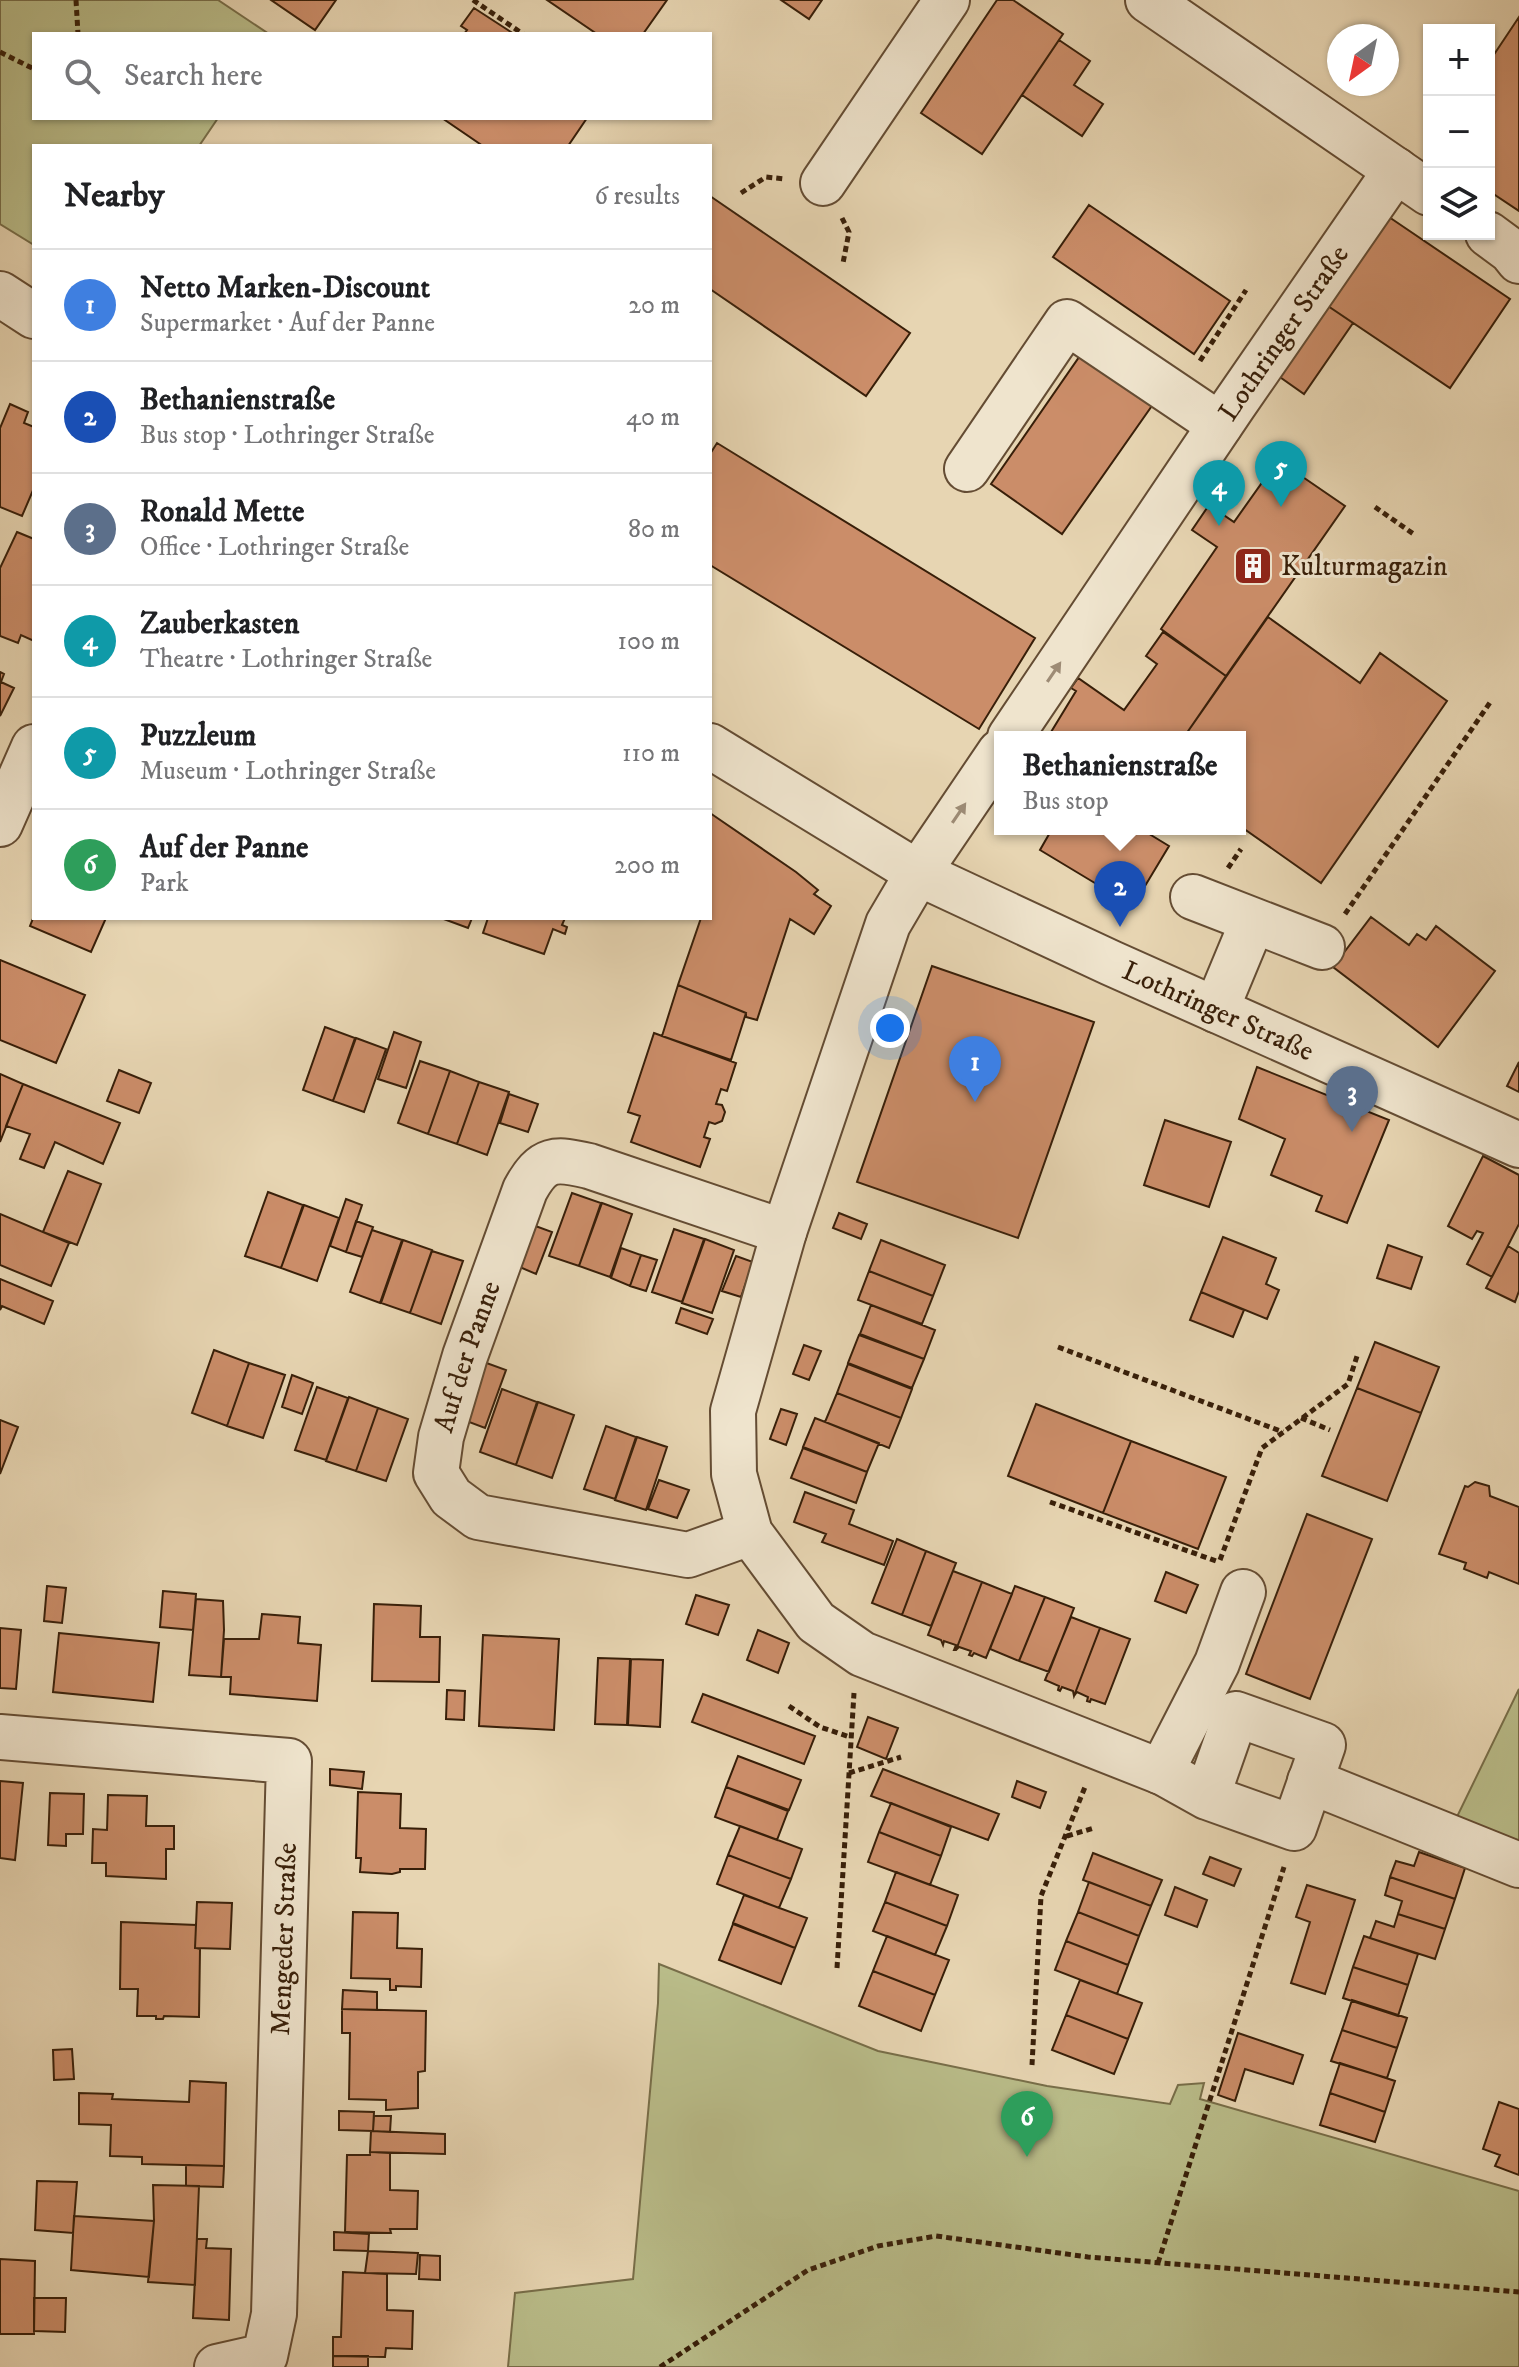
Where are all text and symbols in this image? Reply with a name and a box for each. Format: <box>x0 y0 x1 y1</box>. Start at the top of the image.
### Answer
north arrow <box>1327 24 1399 96</box>
map controls <box>1423 24 1495 240</box>
button: + <box>1423 24 1495 96</box>
search box <box>32 32 712 120</box>
icon: search <box>60 54 104 98</box>
text: Search here <box>124 58 263 95</box>
button: − <box>1423 96 1495 168</box>
button: layers <box>1423 168 1495 240</box>
text: Nearby <box>64 175 165 217</box>
text: 6 results <box>594 180 680 213</box>
street label: Lothringer Straße <box>1211 238 1356 427</box>
text: Netto Marken-Discount <box>140 270 430 307</box>
text: 1 <box>85 289 95 322</box>
text: 20 m <box>628 289 680 322</box>
text: Supermarket · Auf der Panne <box>140 307 435 340</box>
text: Bethanienstraße <box>140 382 335 419</box>
text: 2 <box>84 401 96 434</box>
text: 40 m <box>626 401 680 434</box>
text: Bus stop · Lothringer Straße <box>140 419 435 452</box>
pin: 5 <box>1255 441 1307 507</box>
pin: 4 <box>1193 460 1245 526</box>
text: Ronald Mette <box>140 494 304 531</box>
text: 3 <box>85 513 95 546</box>
text: 80 m <box>628 513 680 546</box>
text: Office · Lothringer Straße <box>140 531 409 564</box>
building icon: Kulturmagazin <box>1232 545 1274 587</box>
place label: Kulturmagazin <box>1281 549 1448 584</box>
text: Zauberkasten <box>140 606 299 643</box>
text: 4 <box>83 625 97 658</box>
text: 100 m <box>617 625 680 658</box>
text: Theatre · Lothringer Straße <box>140 643 432 676</box>
one-way arrow <box>1046 662 1061 683</box>
text: Puzzleum <box>140 718 256 755</box>
popup <box>994 731 1246 835</box>
text: 5 <box>84 737 96 770</box>
text: 110 m <box>622 737 680 770</box>
text: Bethanienstraße <box>1022 748 1218 785</box>
text: Museum · Lothringer Straße <box>140 755 436 788</box>
text: Bus stop <box>1022 785 1108 818</box>
one-way arrow <box>951 802 966 824</box>
text: Auf der Panne <box>140 830 308 867</box>
text: 6 <box>83 849 97 882</box>
text: 200 m <box>614 849 680 882</box>
pin: 2 <box>1094 861 1146 927</box>
text: Park <box>140 867 189 900</box>
street label: Lothringer Straße <box>1117 953 1319 1069</box>
your location <box>870 1008 910 1048</box>
pin: 1 <box>949 1036 1001 1102</box>
pin: 3 <box>1326 1066 1378 1132</box>
street label: Auf der Panne <box>426 1276 508 1436</box>
street label: Mengeder Straße <box>263 1842 305 2036</box>
pin: 6 <box>1001 2091 1053 2157</box>

